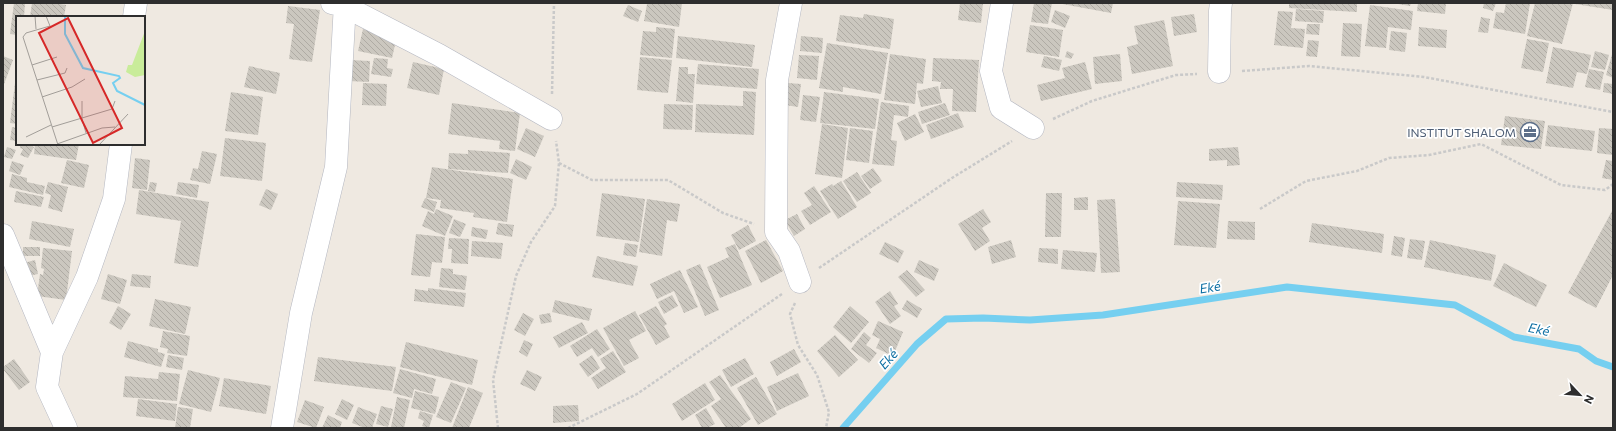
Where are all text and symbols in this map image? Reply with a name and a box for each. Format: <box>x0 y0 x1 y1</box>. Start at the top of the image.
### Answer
inset map <box>16 16 145 145</box>
office icon: INSTITUT SHALOM <box>1519 121 1541 143</box>
place label: INSTITUT SHALOM <box>1407 125 1516 139</box>
water label: Eké <box>1198 277 1223 297</box>
water label: Eké <box>1527 319 1552 339</box>
water label: Eké <box>875 345 902 372</box>
north arrow <box>1560 375 1600 415</box>
text: N <box>1582 393 1597 406</box>

